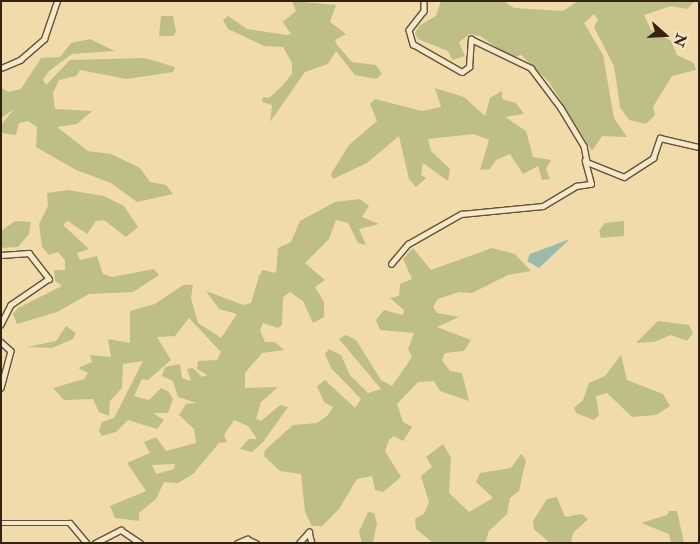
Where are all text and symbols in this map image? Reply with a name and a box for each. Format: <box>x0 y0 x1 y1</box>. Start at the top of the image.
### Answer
north arrow <box>640 10 690 60</box>
text: N <box>670 31 690 49</box>

